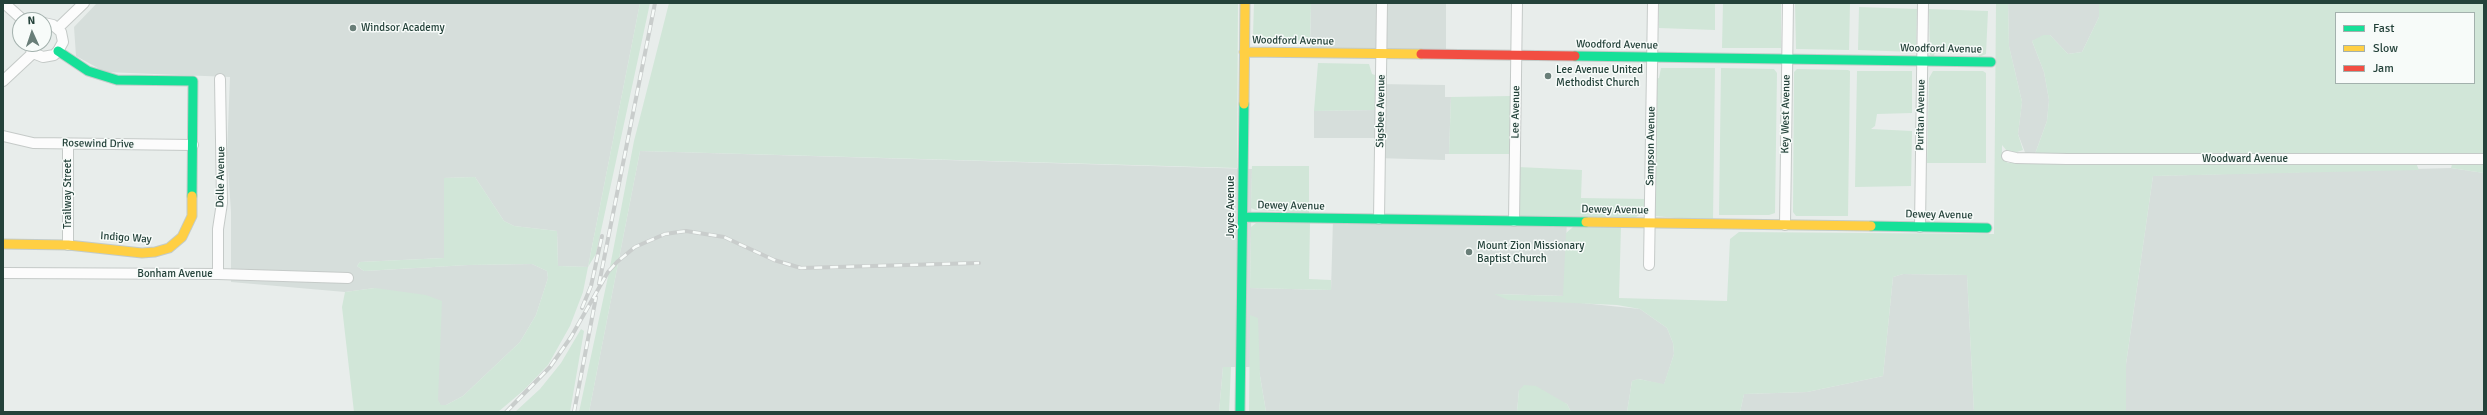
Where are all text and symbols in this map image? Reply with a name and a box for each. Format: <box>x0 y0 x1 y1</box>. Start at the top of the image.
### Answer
north arrow <box>12 12 52 52</box>
legend <box>2335 12 2475 84</box>
text: N <box>27 14 36 27</box>
place label: Windsor Academy <box>361 21 445 35</box>
text: Fast <box>2373 21 2394 36</box>
marker: Windsor Academy <box>348 23 358 33</box>
street label: Woodford Avenue <box>1252 34 1334 48</box>
street label: Woodford Avenue <box>1576 38 1658 52</box>
text: Slow <box>2373 41 2398 56</box>
street label: Woodford Avenue <box>1900 42 1982 56</box>
text: Jam <box>2373 61 2394 76</box>
place label: Lee Avenue United Methodist Church <box>1556 63 1643 89</box>
marker: Lee Avenue United Methodist Church <box>1543 71 1553 81</box>
street label: Sigsbee Avenue <box>1374 74 1388 148</box>
street label: Key West Avenue <box>1779 74 1793 154</box>
street label: Puritan Avenue <box>1914 79 1928 151</box>
street label: Lee Avenue <box>1509 85 1523 139</box>
street label: Sampson Avenue <box>1644 106 1658 186</box>
street label: Rosewind Drive <box>62 137 134 151</box>
street label: Dolle Avenue <box>214 146 228 208</box>
street label: Woodward Avenue <box>2202 152 2288 166</box>
street label: Trailway Street <box>61 159 75 229</box>
street label: Joyce Avenue <box>1224 176 1238 238</box>
street label: Dewey Avenue <box>1257 199 1325 213</box>
street label: Dewey Avenue <box>1581 203 1649 217</box>
street label: Dewey Avenue <box>1905 208 1973 222</box>
street label: Indigo Way <box>100 230 152 246</box>
place label: Mount Zion Missionary Baptist Church <box>1477 239 1584 265</box>
marker: Mount Zion Missionary Baptist Church <box>1464 247 1474 257</box>
street label: Bonham Avenue <box>137 267 213 281</box>

